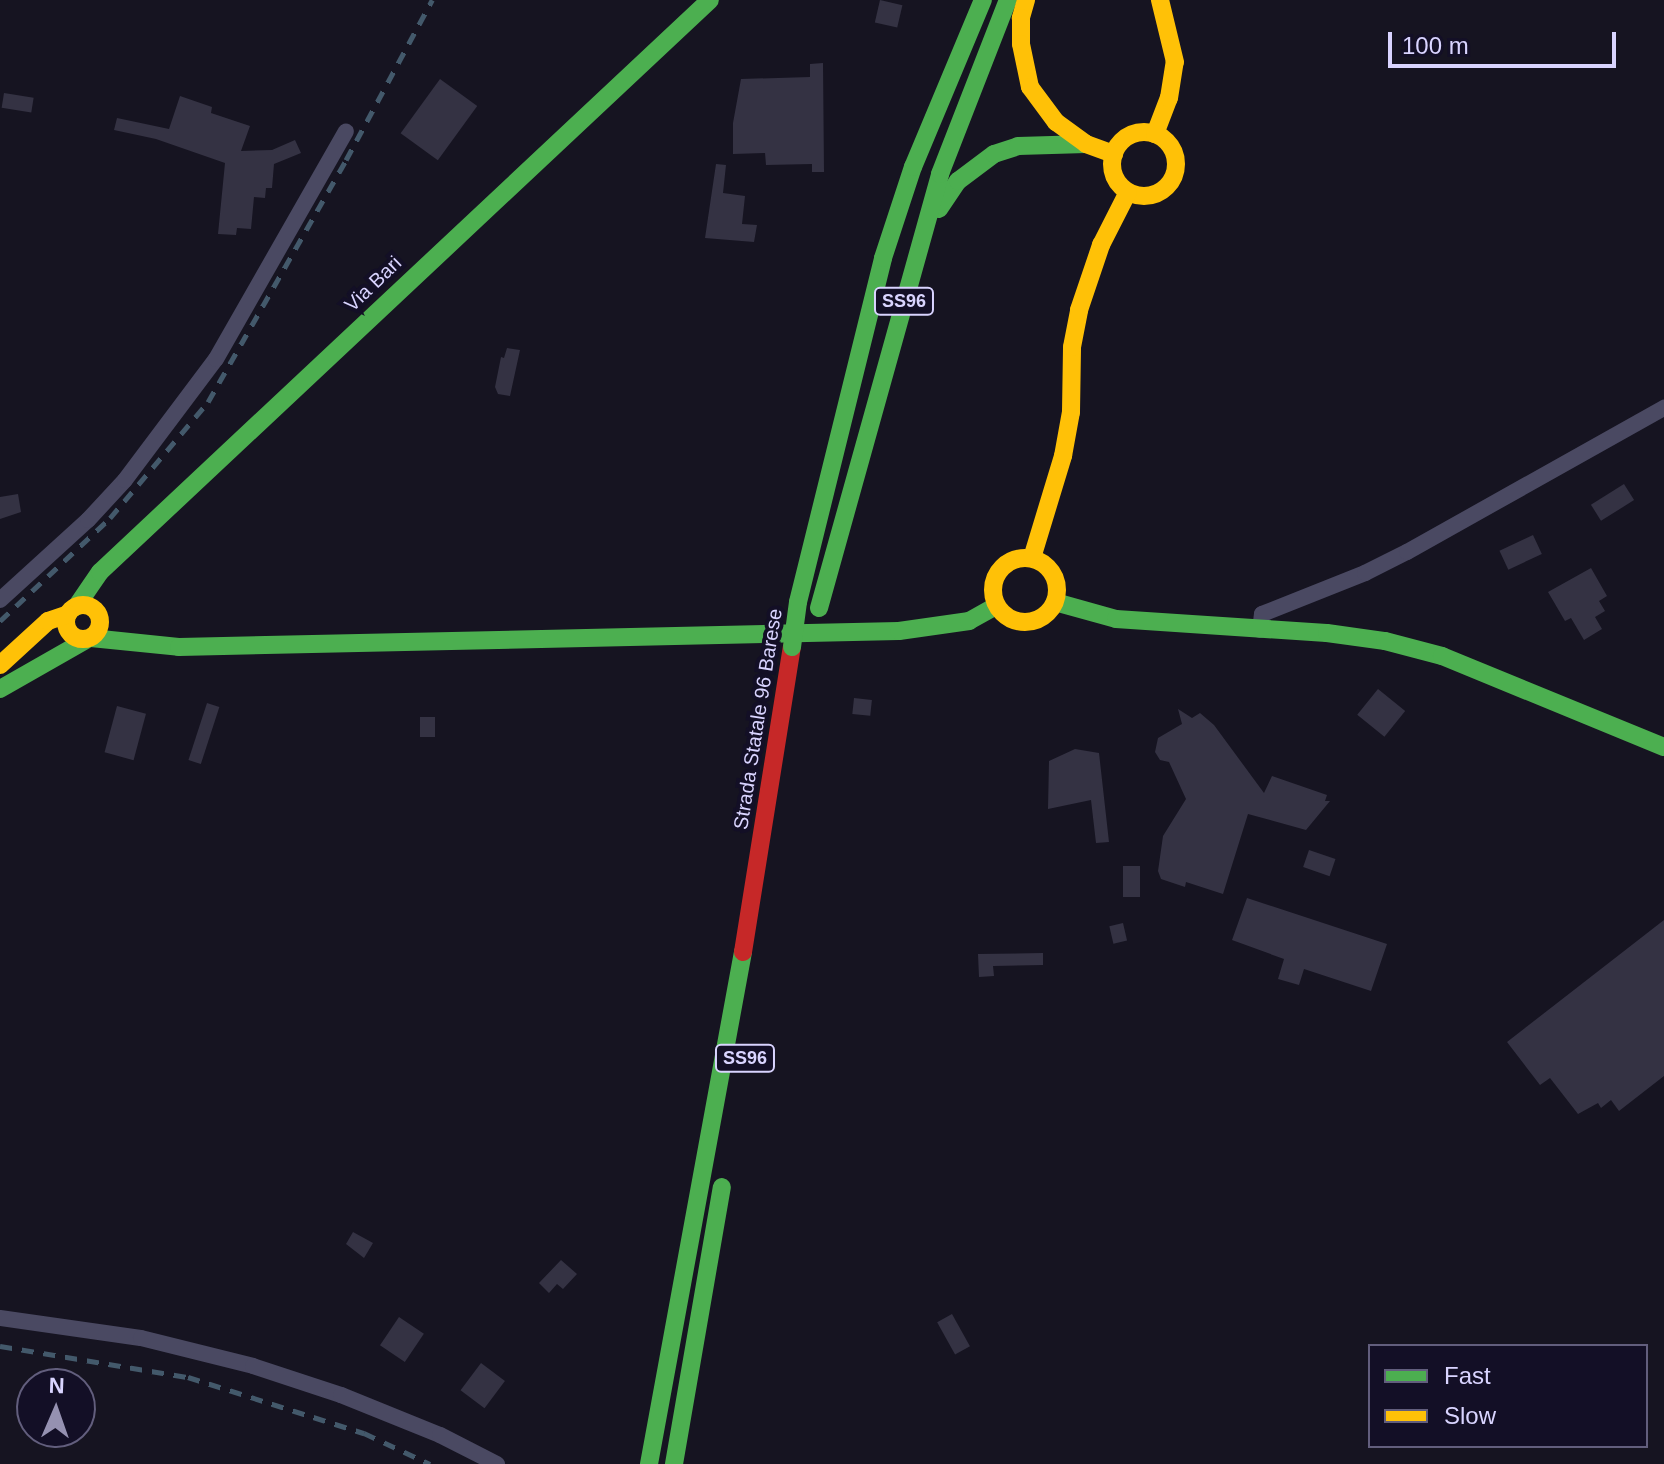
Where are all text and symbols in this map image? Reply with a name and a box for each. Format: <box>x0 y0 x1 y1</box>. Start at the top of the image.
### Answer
scale bar <box>1392 16 1620 66</box>
text: 100 m <box>1402 32 1469 59</box>
street label: Via Bari <box>340 251 406 317</box>
road number: SS96 <box>872 287 936 315</box>
street label: Strada Statale 96 Barese <box>729 607 787 831</box>
road number: SS96 <box>713 1044 777 1072</box>
legend <box>1368 1344 1648 1448</box>
text: Fast <box>1444 1362 1491 1389</box>
north arrow <box>16 1368 96 1448</box>
text: N <box>48 1373 65 1398</box>
text: Slow <box>1444 1402 1496 1429</box>

